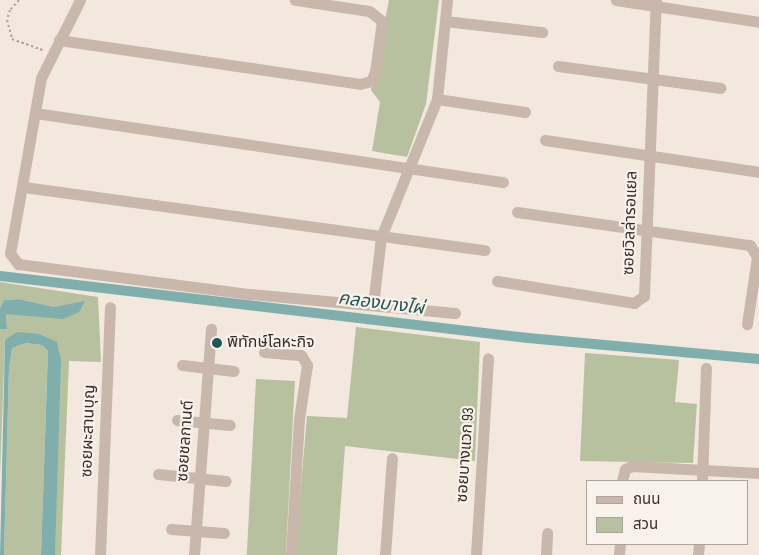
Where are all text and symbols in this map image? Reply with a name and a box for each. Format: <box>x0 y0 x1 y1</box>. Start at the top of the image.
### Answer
street label: ซอยวิลล่ารอแยล <box>620 170 642 276</box>
water label: คลองบางไผ่ <box>337 288 425 320</box>
place label: พิทักษ์โลหะกิจ <box>227 333 315 353</box>
marker: พิทักษ์โลหะกิจ <box>211 337 223 349</box>
street label: ซอยผะสานบุญ <box>78 384 100 478</box>
street label: ซอยชลกานต์ <box>174 400 198 482</box>
street label: ซอยบางแวก 93 <box>453 407 479 503</box>
legend <box>586 480 749 545</box>
text: ถนน <box>633 490 660 509</box>
text: สวน <box>633 515 658 534</box>

